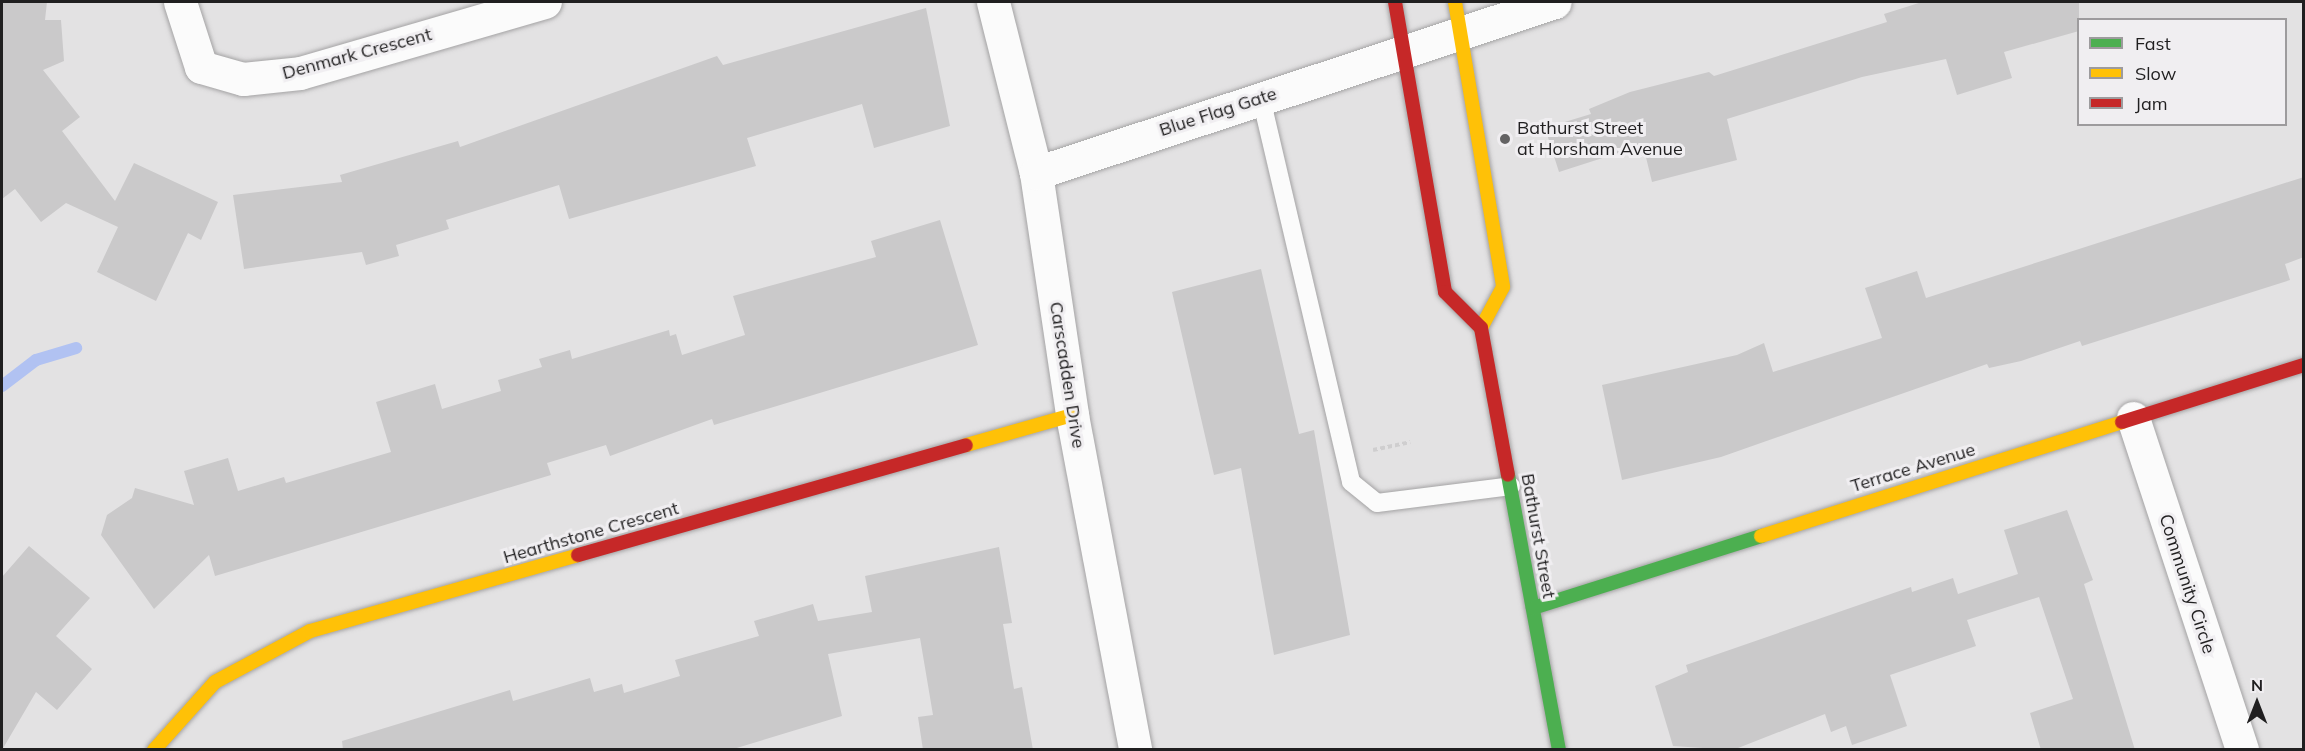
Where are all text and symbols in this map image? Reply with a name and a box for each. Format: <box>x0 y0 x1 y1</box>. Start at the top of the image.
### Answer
legend <box>2077 18 2287 126</box>
street label: Denmark Crescent <box>280 24 434 84</box>
text: Fast <box>2135 32 2171 55</box>
text: Slow <box>2135 62 2176 85</box>
street label: Blue Flag Gate <box>1157 83 1279 141</box>
text: Jam <box>2135 92 2168 115</box>
place label: Bathurst Street at Horsham Avenue <box>1517 118 1683 160</box>
marker: Bathurst Street at Horsham Avenue <box>1498 132 1512 146</box>
street label: Carscadden Drive <box>1045 300 1089 450</box>
street label: Terrace Avenue <box>1848 439 1978 497</box>
street label: Bathurst Street <box>1516 472 1560 600</box>
street label: Hearthstone Crescent <box>501 498 681 568</box>
street label: Community Circle <box>2154 511 2220 657</box>
north arrow <box>2227 673 2287 733</box>
text: N <box>2251 675 2263 695</box>

